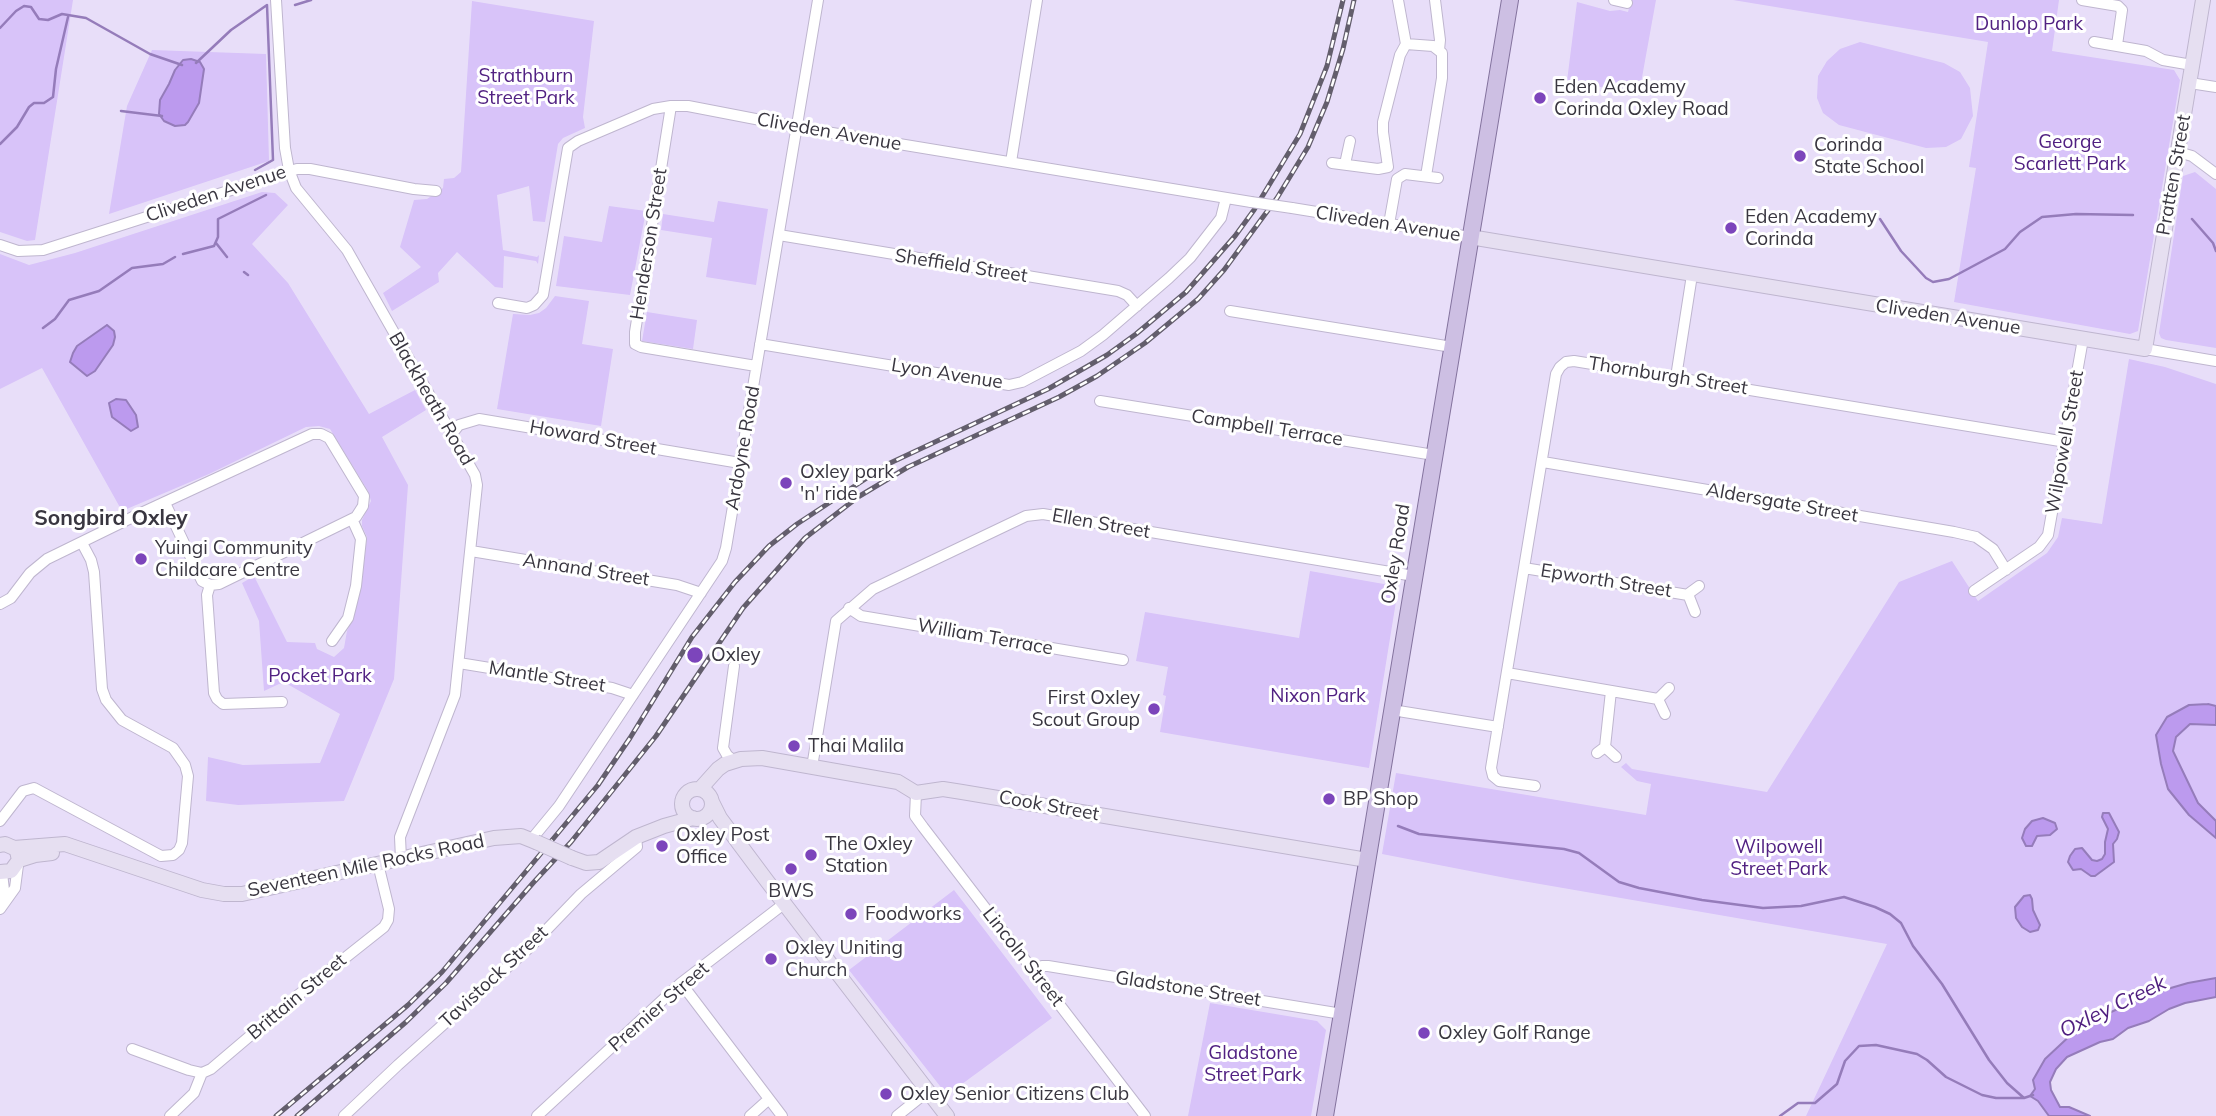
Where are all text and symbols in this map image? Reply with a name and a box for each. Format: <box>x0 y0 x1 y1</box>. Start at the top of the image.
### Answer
park label: Dunlop Park <box>1975 13 2083 35</box>
park label: Strathburn Street Park <box>477 65 575 109</box>
place label: Eden Academy Corinda Oxley Road <box>1554 76 1729 120</box>
marker: Eden Academy Corinda Oxley Road <box>1532 90 1548 106</box>
street label: Cliveden Avenue <box>755 108 903 156</box>
street label: Pratten Street <box>2152 113 2196 237</box>
park label: George Scarlett Park <box>2014 131 2126 175</box>
place label: Corinda State School <box>1814 134 1924 178</box>
marker: Corinda State School <box>1792 148 1808 164</box>
street label: Cliveden Avenue <box>143 161 289 227</box>
street label: Henderson Street <box>626 166 672 322</box>
street label: Cliveden Avenue <box>1314 201 1462 247</box>
place label: Eden Academy Corinda <box>1745 206 1877 250</box>
marker: Eden Academy Corinda <box>1723 220 1739 236</box>
street label: Sheffield Street <box>893 244 1029 288</box>
street label: Cliveden Avenue <box>1874 294 2022 340</box>
street label: Blackheath Road <box>384 328 478 470</box>
street label: Thornburgh Street <box>1587 352 1749 400</box>
street label: Lyon Avenue <box>890 354 1004 394</box>
street label: Wilpowell Street <box>2041 368 2089 516</box>
street label: Ardoyne Road <box>721 384 765 512</box>
street label: Campbell Terrace <box>1190 405 1344 451</box>
street label: Howard Street <box>528 416 658 460</box>
place label: Oxley park 'n' ride <box>800 461 894 505</box>
marker: Oxley park 'n' ride <box>778 475 794 491</box>
street label: Aldersgate Street <box>1704 478 1860 528</box>
street label: Oxley Road <box>1377 502 1415 606</box>
street label: Ellen Street <box>1050 504 1152 544</box>
district label: Songbird Oxley <box>34 506 188 532</box>
place label: Yuingi Community Childcare Centre <box>155 537 313 581</box>
street label: Annand Street <box>521 549 651 591</box>
marker: Yuingi Community Childcare Centre <box>133 551 149 567</box>
street label: Epworth Street <box>1539 559 1673 603</box>
street label: William Terrace <box>915 614 1055 660</box>
place label: Oxley <box>711 644 761 666</box>
marker: Oxley <box>685 645 705 665</box>
street label: Mantle Street <box>487 657 607 697</box>
park label: Pocket Park <box>268 665 372 687</box>
park label: Nixon Park <box>1270 685 1366 707</box>
place label: First Oxley Scout Group <box>1032 687 1140 731</box>
marker: First Oxley Scout Group <box>1146 701 1162 717</box>
place label: Thai Malila <box>808 735 904 757</box>
marker: Thai Malila <box>786 738 802 754</box>
street label: Cook Street <box>997 786 1101 826</box>
place label: BP Shop <box>1343 788 1418 810</box>
marker: BP Shop <box>1321 791 1337 807</box>
place label: Oxley Post Office <box>676 824 769 868</box>
street label: Seventeen Mile Rocks Road <box>246 830 486 902</box>
place label: The Oxley Station <box>825 833 913 877</box>
park label: Wilpowell Street Park <box>1730 836 1828 880</box>
marker: Oxley Post Office <box>654 838 670 854</box>
marker: The Oxley Station <box>803 847 819 863</box>
marker: BWS <box>783 861 799 877</box>
place label: BWS <box>768 880 814 902</box>
place label: Foodworks <box>865 903 962 925</box>
street label: Lincoln Street <box>977 903 1069 1011</box>
marker: Foodworks <box>843 906 859 922</box>
street label: Tavistock Street <box>435 921 553 1033</box>
place label: Oxley Uniting Church <box>785 937 903 981</box>
street label: Brittain Street <box>243 949 351 1045</box>
marker: Oxley Uniting Church <box>763 951 779 967</box>
street label: Premier Street <box>604 957 714 1057</box>
street label: Gladstone Street <box>1114 966 1262 1012</box>
water label: Oxley Creek <box>2055 970 2171 1044</box>
place label: Oxley Golf Range <box>1438 1022 1591 1044</box>
marker: Oxley Golf Range <box>1416 1025 1432 1041</box>
park label: Gladstone Street Park <box>1204 1042 1302 1086</box>
place label: Oxley Senior Citizens Club <box>900 1083 1129 1105</box>
marker: Oxley Senior Citizens Club <box>878 1086 894 1102</box>

